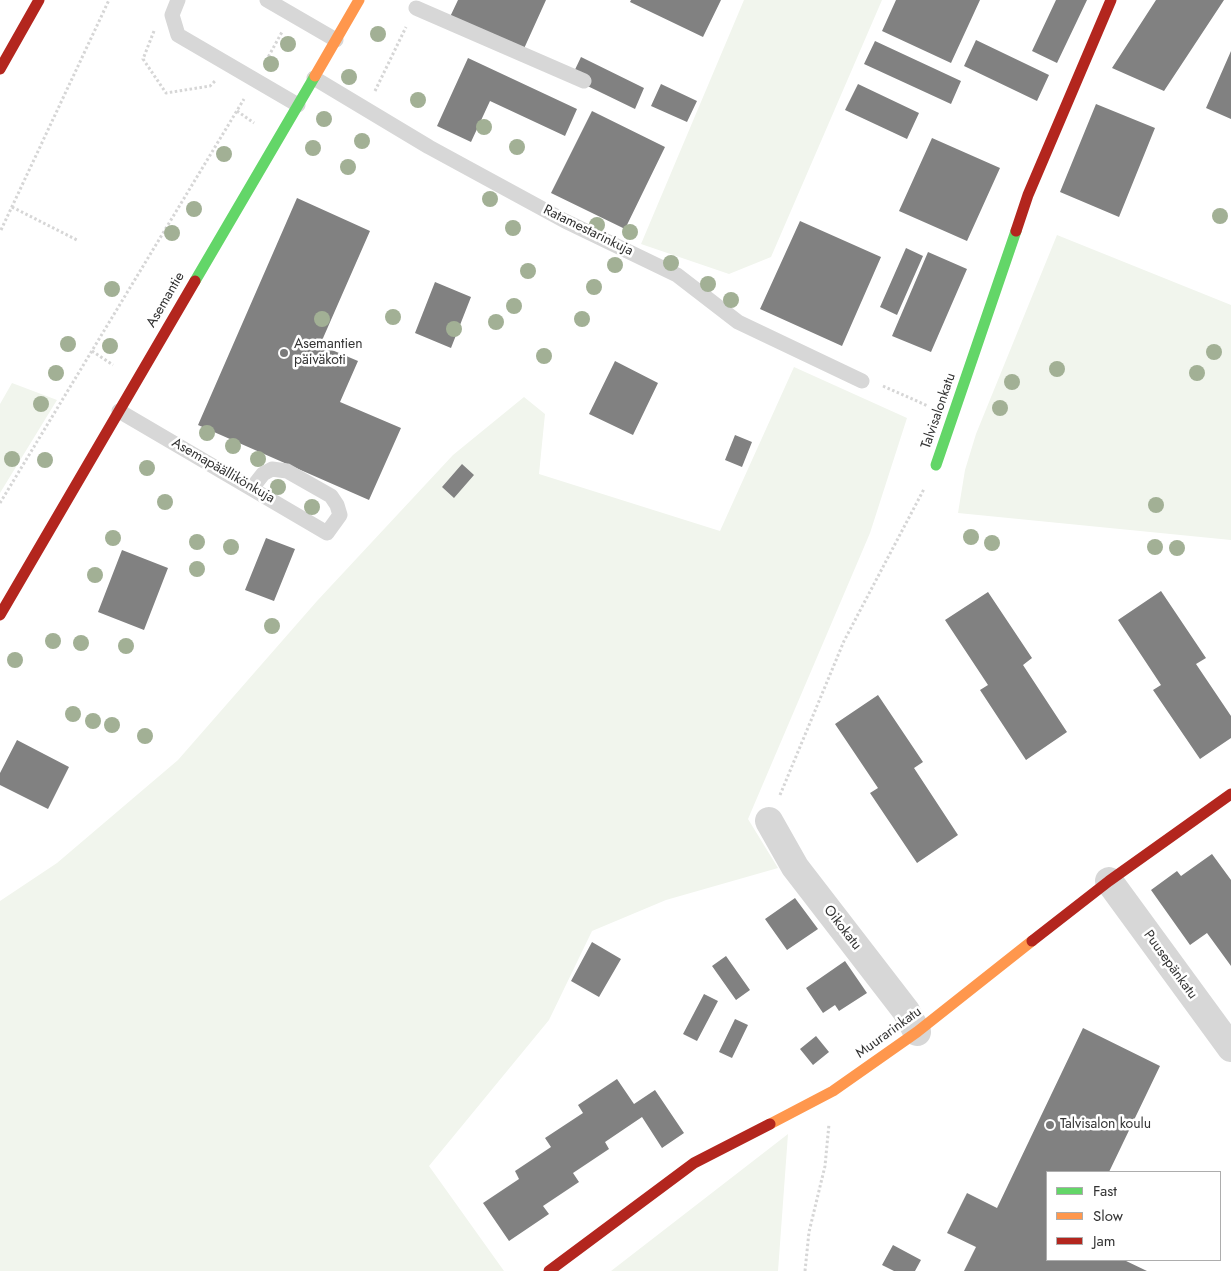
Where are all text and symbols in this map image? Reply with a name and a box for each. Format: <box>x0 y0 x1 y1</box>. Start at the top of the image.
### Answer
street label: Ratamestarinkuja <box>540 202 636 260</box>
street label: Asemantie <box>143 269 189 331</box>
place label: Asemantien päiväkoti <box>294 337 363 370</box>
marker: Asemantien päiväkoti <box>278 347 290 359</box>
street label: Talvisalonkatu <box>918 371 960 451</box>
street label: Asemapäällikönkuja <box>169 435 277 507</box>
street label: Oikokatu <box>819 902 865 954</box>
street label: Puusepänkatu <box>1139 927 1201 1003</box>
street label: Muurarinkatu <box>853 1004 925 1062</box>
place label: Talvisalon koulu <box>1060 1117 1151 1133</box>
marker: Talvisalon koulu <box>1044 1119 1056 1131</box>
legend <box>1046 1171 1221 1261</box>
text: Fast <box>1093 1180 1117 1202</box>
text: Slow <box>1093 1205 1123 1227</box>
text: Jam <box>1093 1230 1116 1252</box>

